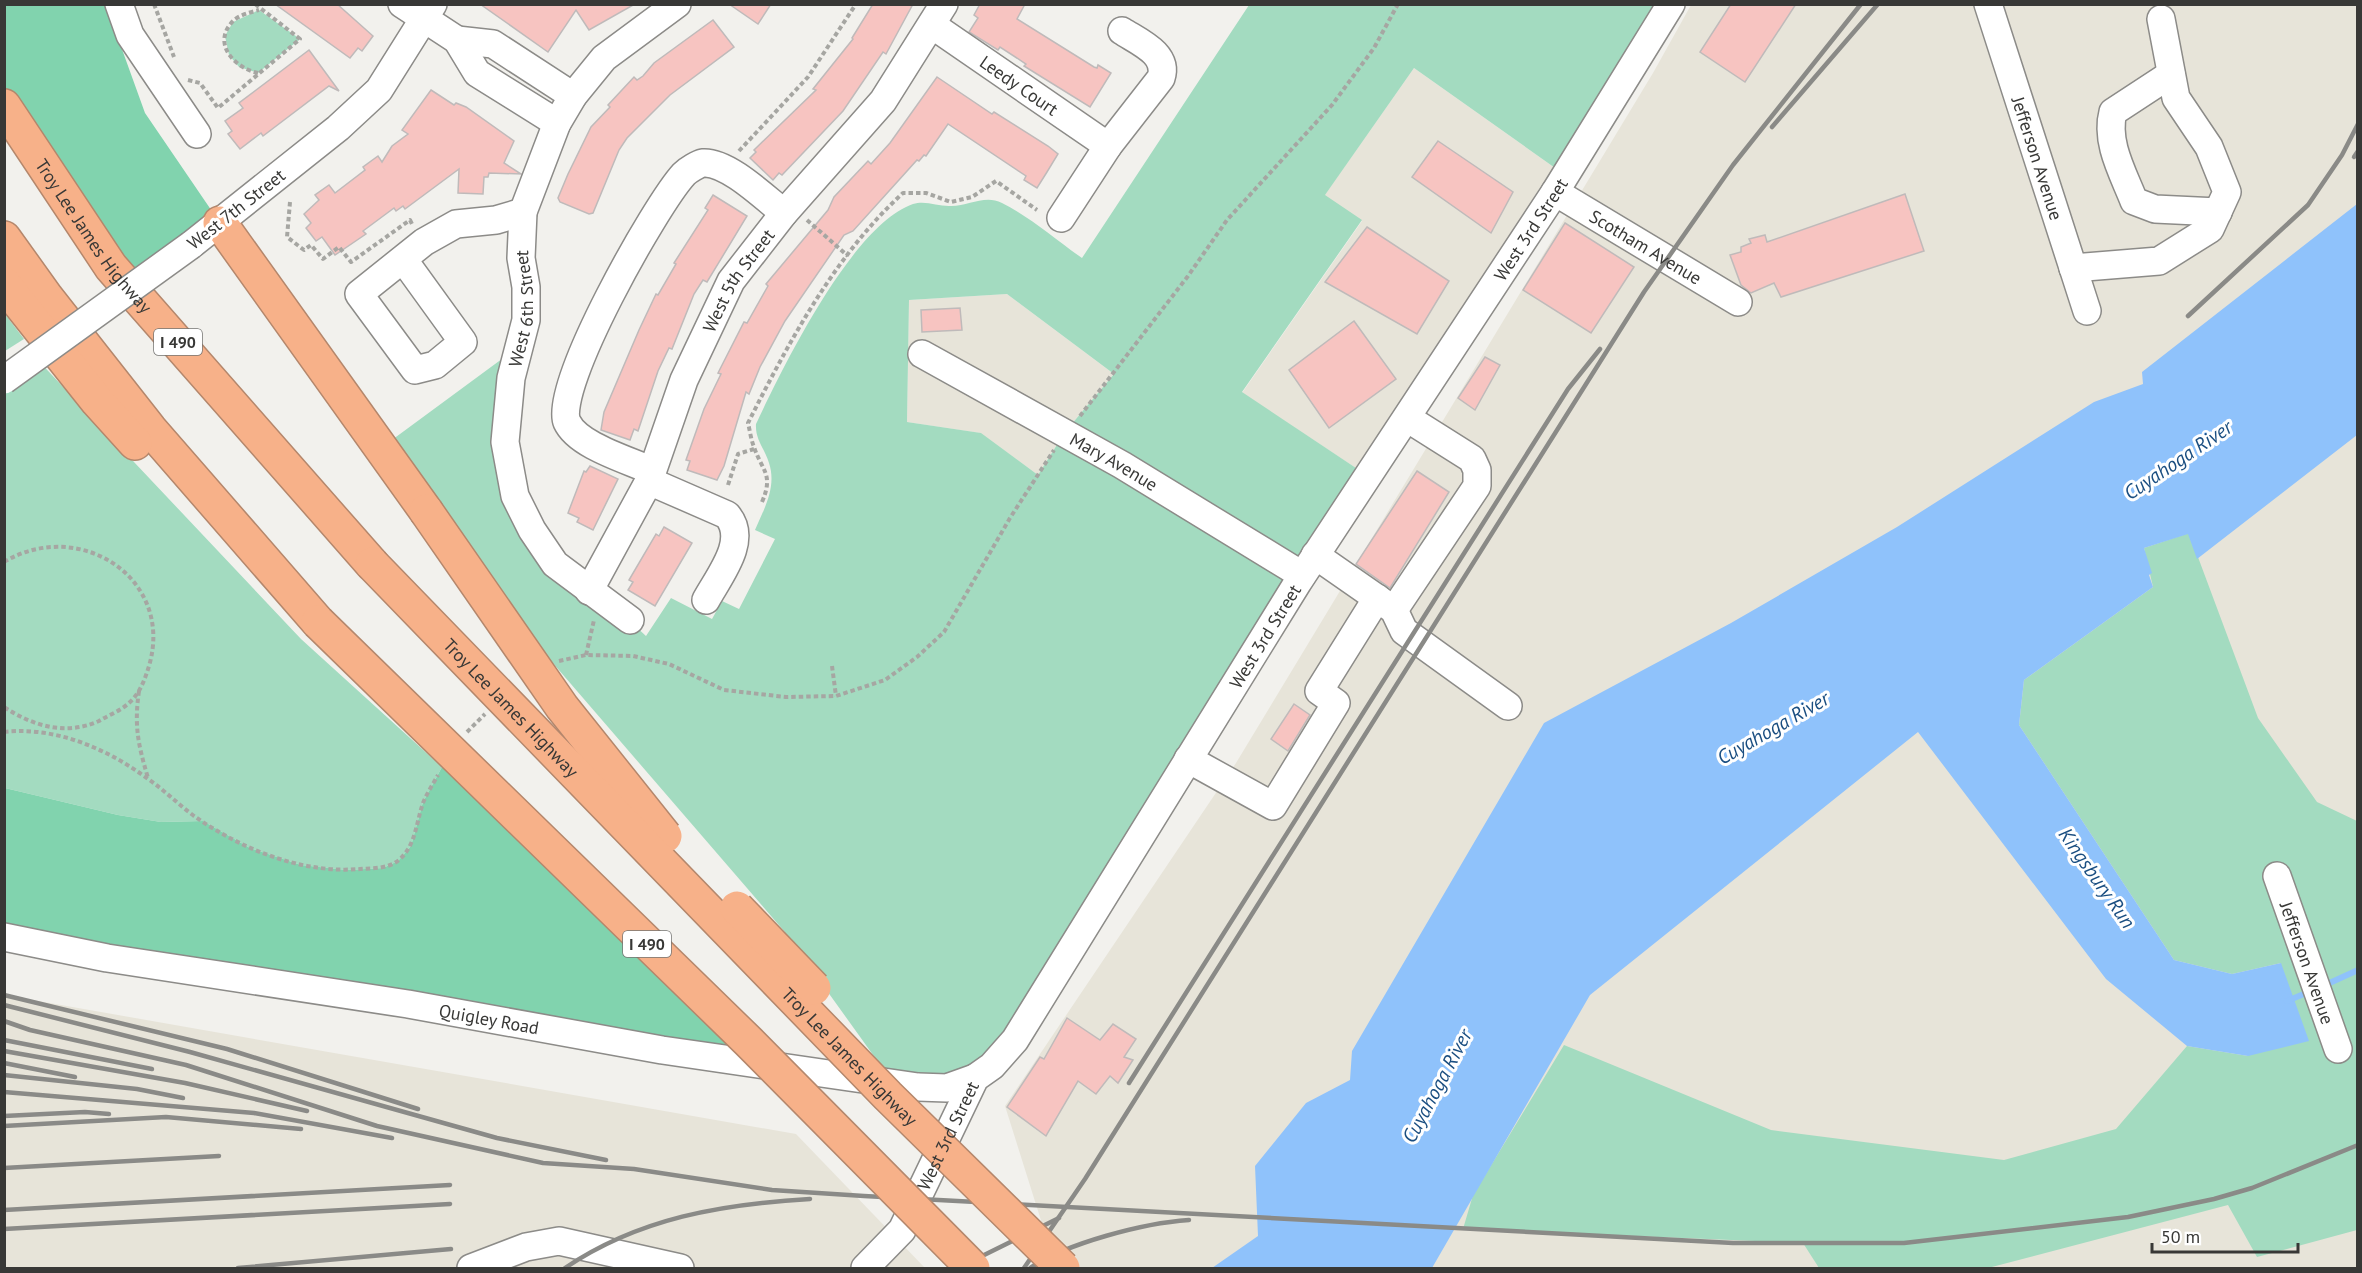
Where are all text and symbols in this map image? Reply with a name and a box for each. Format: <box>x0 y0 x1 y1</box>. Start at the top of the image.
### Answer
street label: Leedy Court <box>976 50 1063 120</box>
street label: Jefferson Avenue <box>2007 93 2068 223</box>
street label: Troy Lee James Highway <box>31 154 158 318</box>
street label: West 7th Street <box>182 164 290 254</box>
street label: West 3rd Street <box>1488 174 1572 285</box>
street label: Scotham Avenue <box>1586 204 1706 289</box>
street label: West 5th Street <box>697 224 779 336</box>
street label: West 6th Street <box>503 249 538 369</box>
road number: I 490 <box>154 329 202 355</box>
water label: Cuyahoga River <box>2119 413 2238 506</box>
street label: Mary Avenue <box>1066 427 1162 496</box>
street label: West 3rd Street <box>1224 580 1305 692</box>
street label: Troy Lee James Highway <box>439 633 584 782</box>
water label: Cuyahoga River <box>1712 685 1835 771</box>
water label: Kingsbury Run <box>2053 823 2141 933</box>
street label: Jefferson Avenue <box>2275 897 2340 1027</box>
road number: I 490 <box>623 931 671 957</box>
street label: Troy Lee James Highway <box>777 982 923 1131</box>
street label: Quigley Road <box>437 998 541 1039</box>
water label: Cuyahoga River <box>1396 1023 1479 1147</box>
street label: West 3rd Street <box>911 1077 983 1194</box>
scale bar <box>2152 1216 2298 1254</box>
text: 50 m <box>2161 1225 2200 1248</box>

